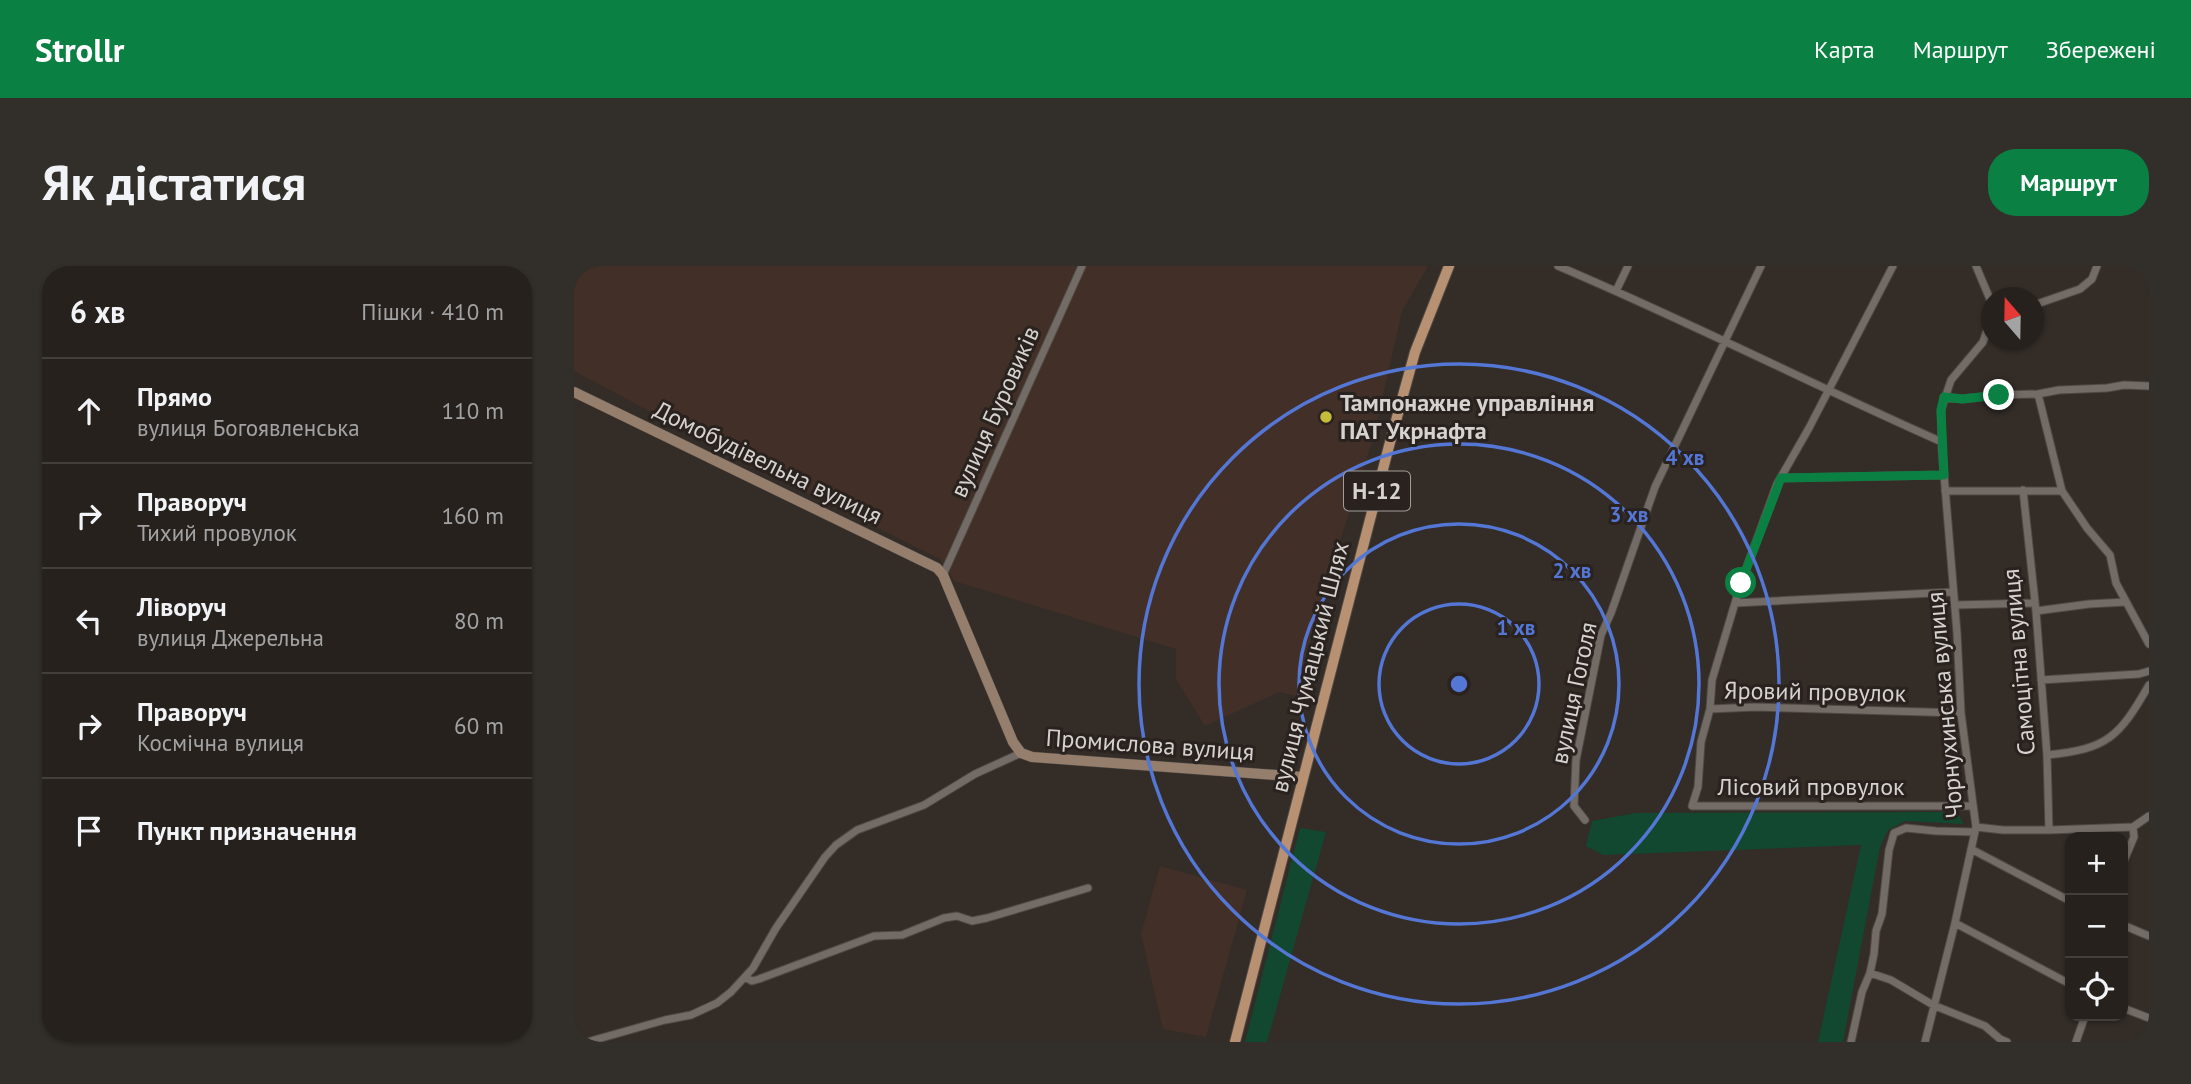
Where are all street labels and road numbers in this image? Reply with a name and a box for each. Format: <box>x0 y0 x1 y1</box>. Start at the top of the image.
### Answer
street label: вулиця Буровиків <box>943 321 1046 502</box>
street label: Домобудівельна вулиця <box>649 394 887 531</box>
road number: Н-12 <box>1344 472 1410 510</box>
street label: вулиця Чумацький Шлях <box>1263 538 1356 795</box>
street label: Самоцітна вулиця <box>1995 568 2042 756</box>
street label: Чорнухинська вулиця <box>1919 591 1970 820</box>
street label: вулиця Гоголя <box>1543 619 1604 767</box>
street label: Яровий провулок <box>1724 674 1907 709</box>
street label: Промислова вулиця <box>1045 722 1255 767</box>
street label: Лісовий провулок <box>1716 771 1905 802</box>

